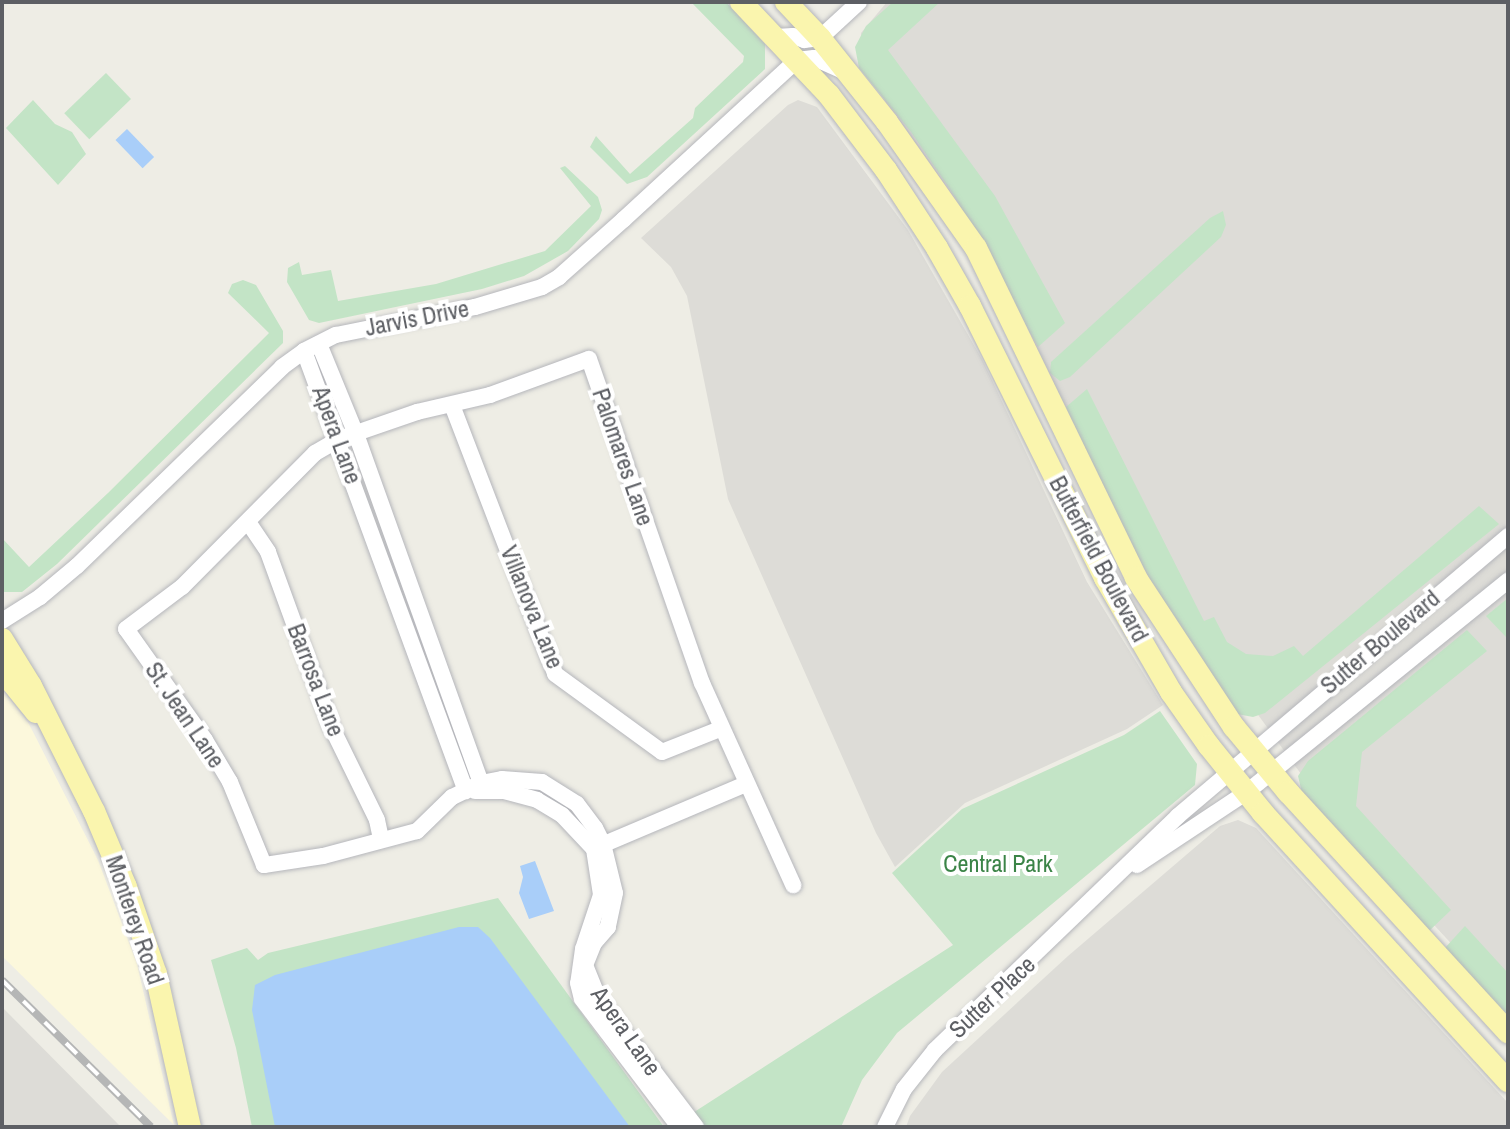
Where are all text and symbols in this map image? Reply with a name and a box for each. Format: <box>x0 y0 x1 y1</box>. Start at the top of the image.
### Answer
street label: Jarvis Drive <box>363 294 471 342</box>
street label: Apera Lane <box>306 382 368 488</box>
street label: Palomares Lane <box>586 385 660 529</box>
street label: Butterfield Boulevard <box>1043 471 1155 647</box>
street label: Villanova Lane <box>494 541 570 673</box>
street label: Sutter Boulevard <box>1315 584 1445 700</box>
street label: Barrosa Lane <box>281 620 351 740</box>
street label: St. Jean Lane <box>139 657 231 773</box>
park label: Central Park <box>943 850 1053 878</box>
street label: Monterey Road <box>99 852 171 988</box>
street label: Sutter Place <box>943 950 1041 1044</box>
street label: Apera Lane <box>585 981 667 1081</box>

